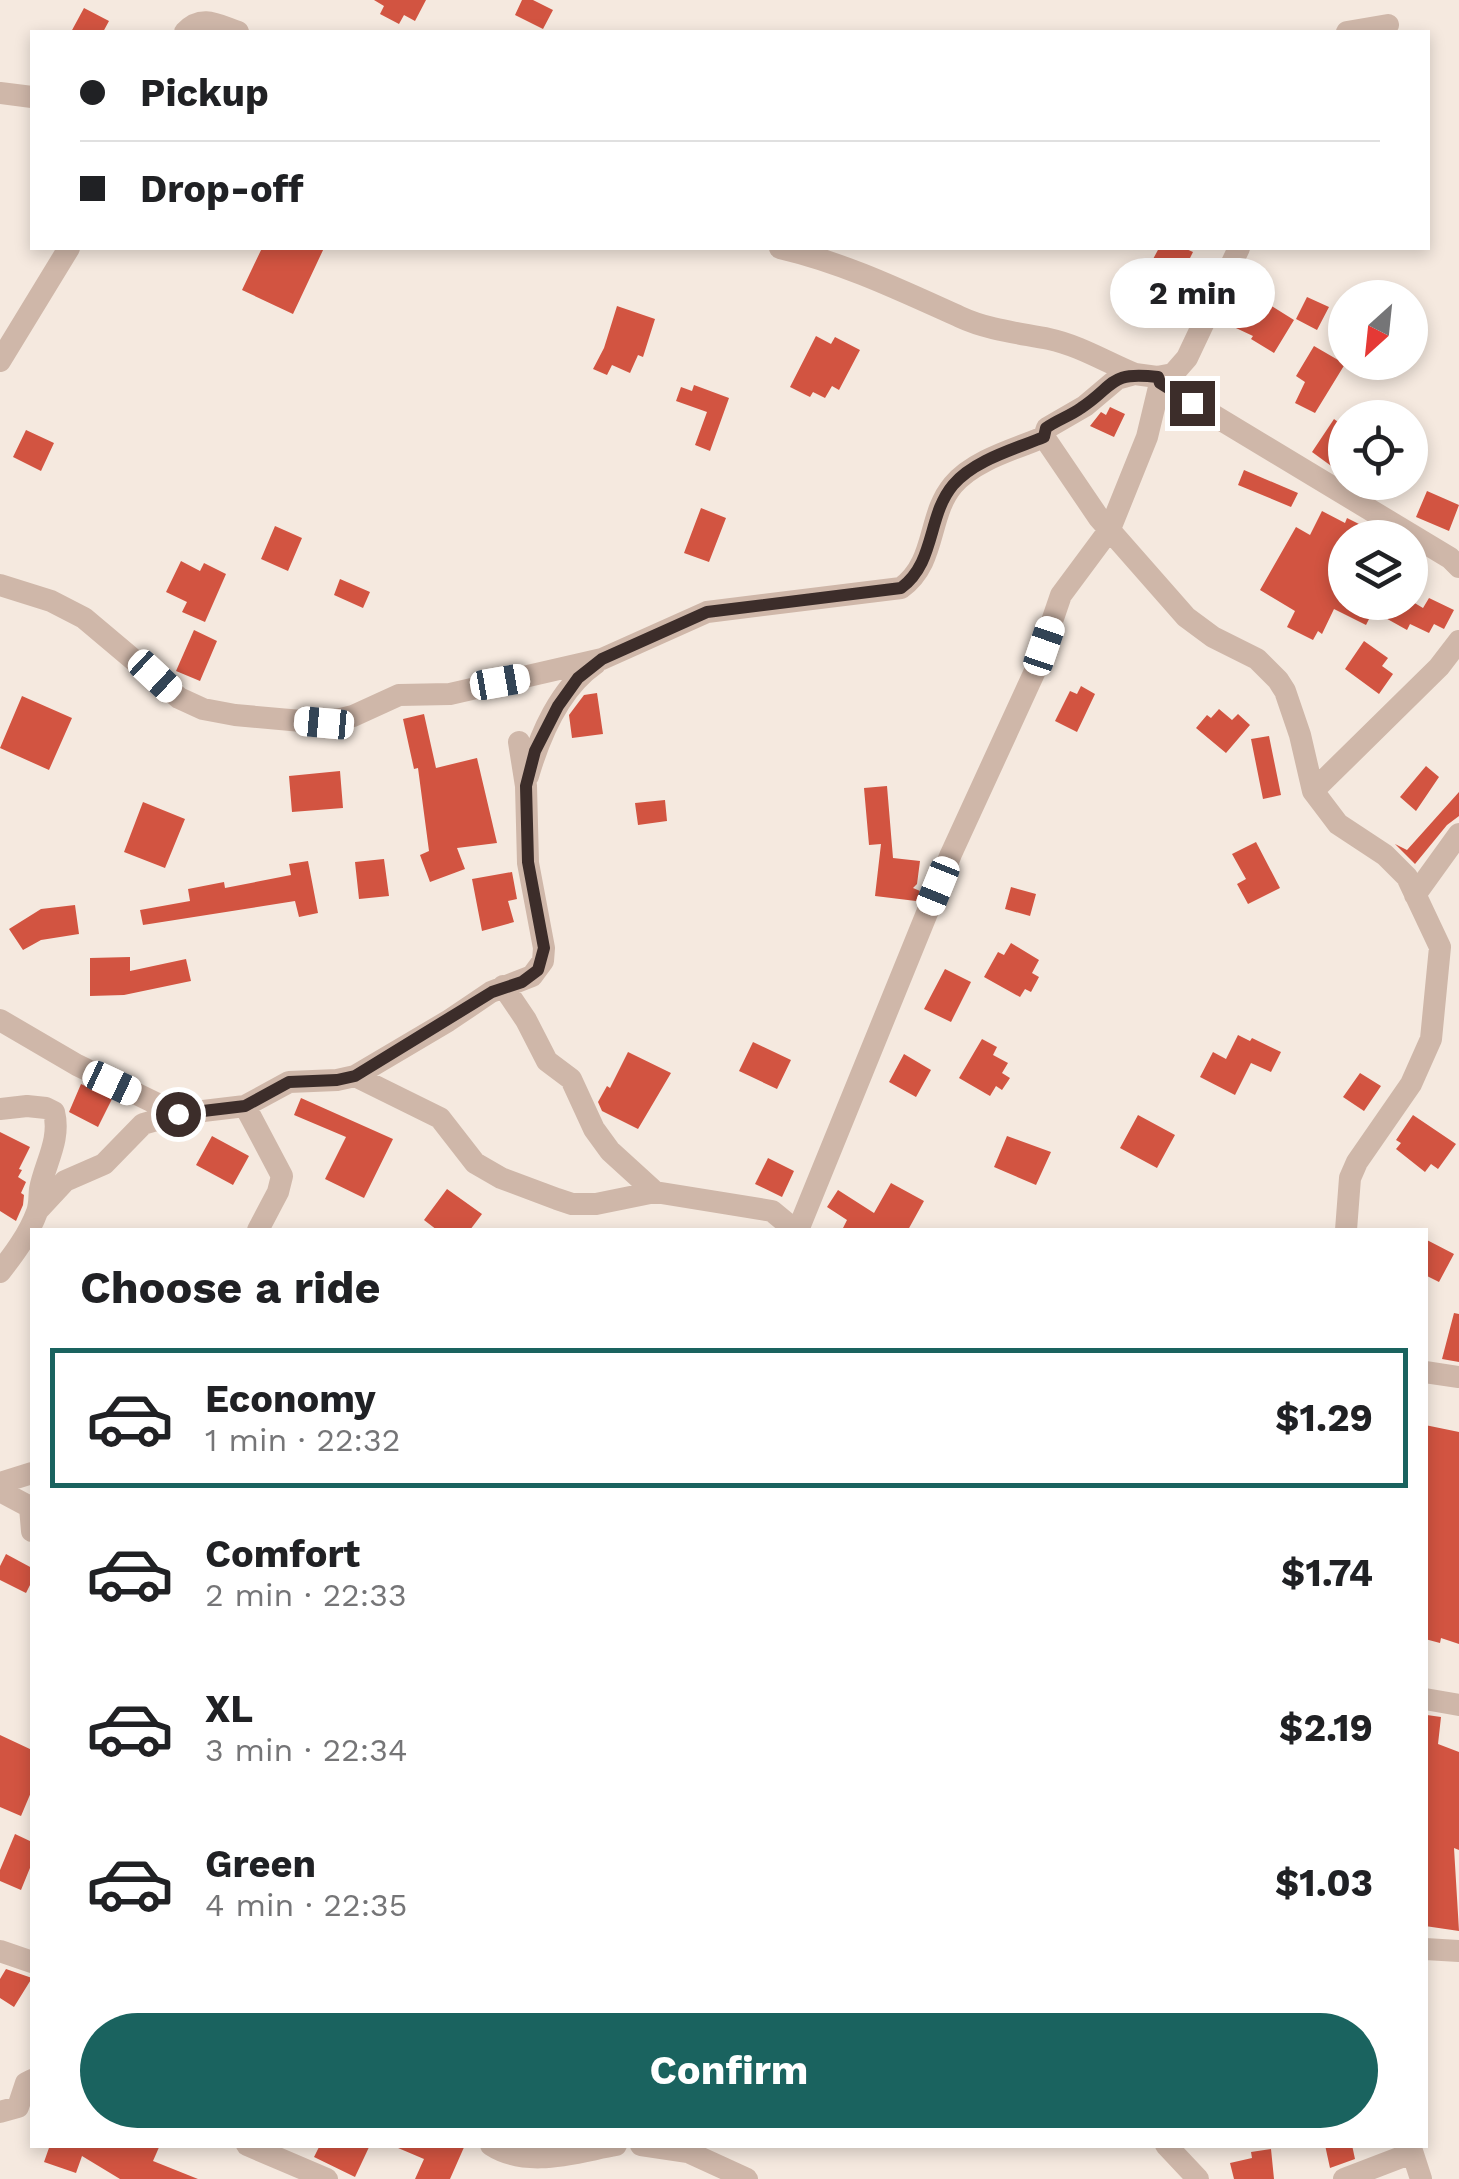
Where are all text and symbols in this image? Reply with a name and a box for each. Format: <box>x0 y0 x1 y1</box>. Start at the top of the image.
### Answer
text: Pickup <box>140 71 269 115</box>
text: Drop-off <box>140 167 304 211</box>
callout: 2 min <box>1110 258 1274 328</box>
text: 2 min <box>1149 274 1236 312</box>
north arrow <box>1328 280 1428 380</box>
map controls <box>1328 280 1428 620</box>
route end <box>1170 381 1215 426</box>
button: locate <box>1328 400 1428 500</box>
button: layers <box>1328 520 1428 620</box>
car <box>1020 613 1068 679</box>
car <box>123 645 187 707</box>
car <box>468 662 532 702</box>
car <box>293 705 355 741</box>
car <box>913 853 963 919</box>
car <box>78 1057 146 1109</box>
route start <box>156 1092 201 1137</box>
text: Choose a ride <box>80 1261 380 1314</box>
icon: car <box>85 1373 175 1463</box>
text: Economy <box>205 1377 376 1421</box>
text: $1.29 <box>1275 1396 1373 1440</box>
text: 1 min · 22:32 <box>205 1421 400 1459</box>
icon: car <box>85 1528 175 1618</box>
text: Comfort <box>205 1532 360 1576</box>
text: $1.74 <box>1281 1551 1373 1595</box>
text: 2 min · 22:33 <box>205 1576 407 1614</box>
icon: car <box>85 1683 175 1773</box>
text: XL <box>205 1687 253 1731</box>
text: $2.19 <box>1279 1706 1373 1750</box>
text: 3 min · 22:34 <box>205 1731 407 1769</box>
icon: car <box>85 1838 175 1928</box>
text: Green <box>205 1842 316 1886</box>
text: $1.03 <box>1275 1861 1373 1905</box>
text: 4 min · 22:35 <box>205 1886 407 1924</box>
button: Confirm <box>80 2013 1378 2128</box>

